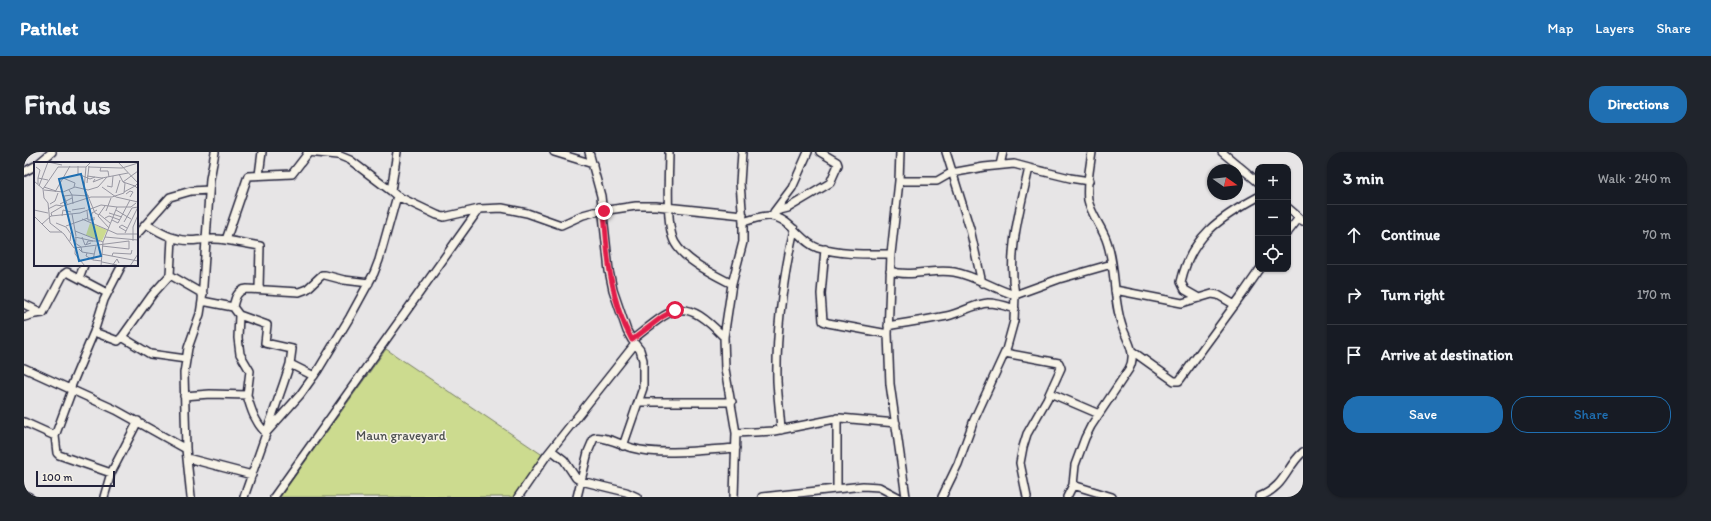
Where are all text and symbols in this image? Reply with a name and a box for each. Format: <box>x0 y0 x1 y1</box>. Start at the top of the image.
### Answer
text: Pathlet <box>20 17 78 40</box>
text: Map <box>1548 20 1573 37</box>
text: Layers <box>1595 20 1634 37</box>
text: Share <box>1656 20 1691 37</box>
button: Directions <box>1589 86 1687 123</box>
text: Find us <box>24 87 111 121</box>
inset map <box>34 162 138 266</box>
north arrow <box>1207 164 1243 200</box>
map controls <box>1255 164 1291 272</box>
button: + <box>1255 164 1291 200</box>
text: 3 min <box>1343 168 1384 188</box>
text: Walk · 240 m <box>1598 171 1671 186</box>
button: − <box>1255 200 1291 236</box>
route end <box>595 202 613 220</box>
icon: ahead <box>1343 224 1365 246</box>
text: Continue <box>1381 226 1440 244</box>
text: 70 m <box>1643 227 1671 242</box>
button: locate <box>1255 236 1291 272</box>
icon: right <box>1343 284 1365 306</box>
text: Turn right <box>1381 286 1445 304</box>
text: 170 m <box>1637 287 1671 302</box>
route start <box>666 301 684 319</box>
icon: arrive <box>1343 344 1365 366</box>
text: Arrive at destination <box>1381 346 1513 364</box>
button: Save <box>1343 396 1503 433</box>
button: Share <box>1511 396 1671 433</box>
park label: Maun graveyard <box>356 428 446 443</box>
scale bar <box>36 469 115 488</box>
text: 100 m <box>42 471 72 484</box>

